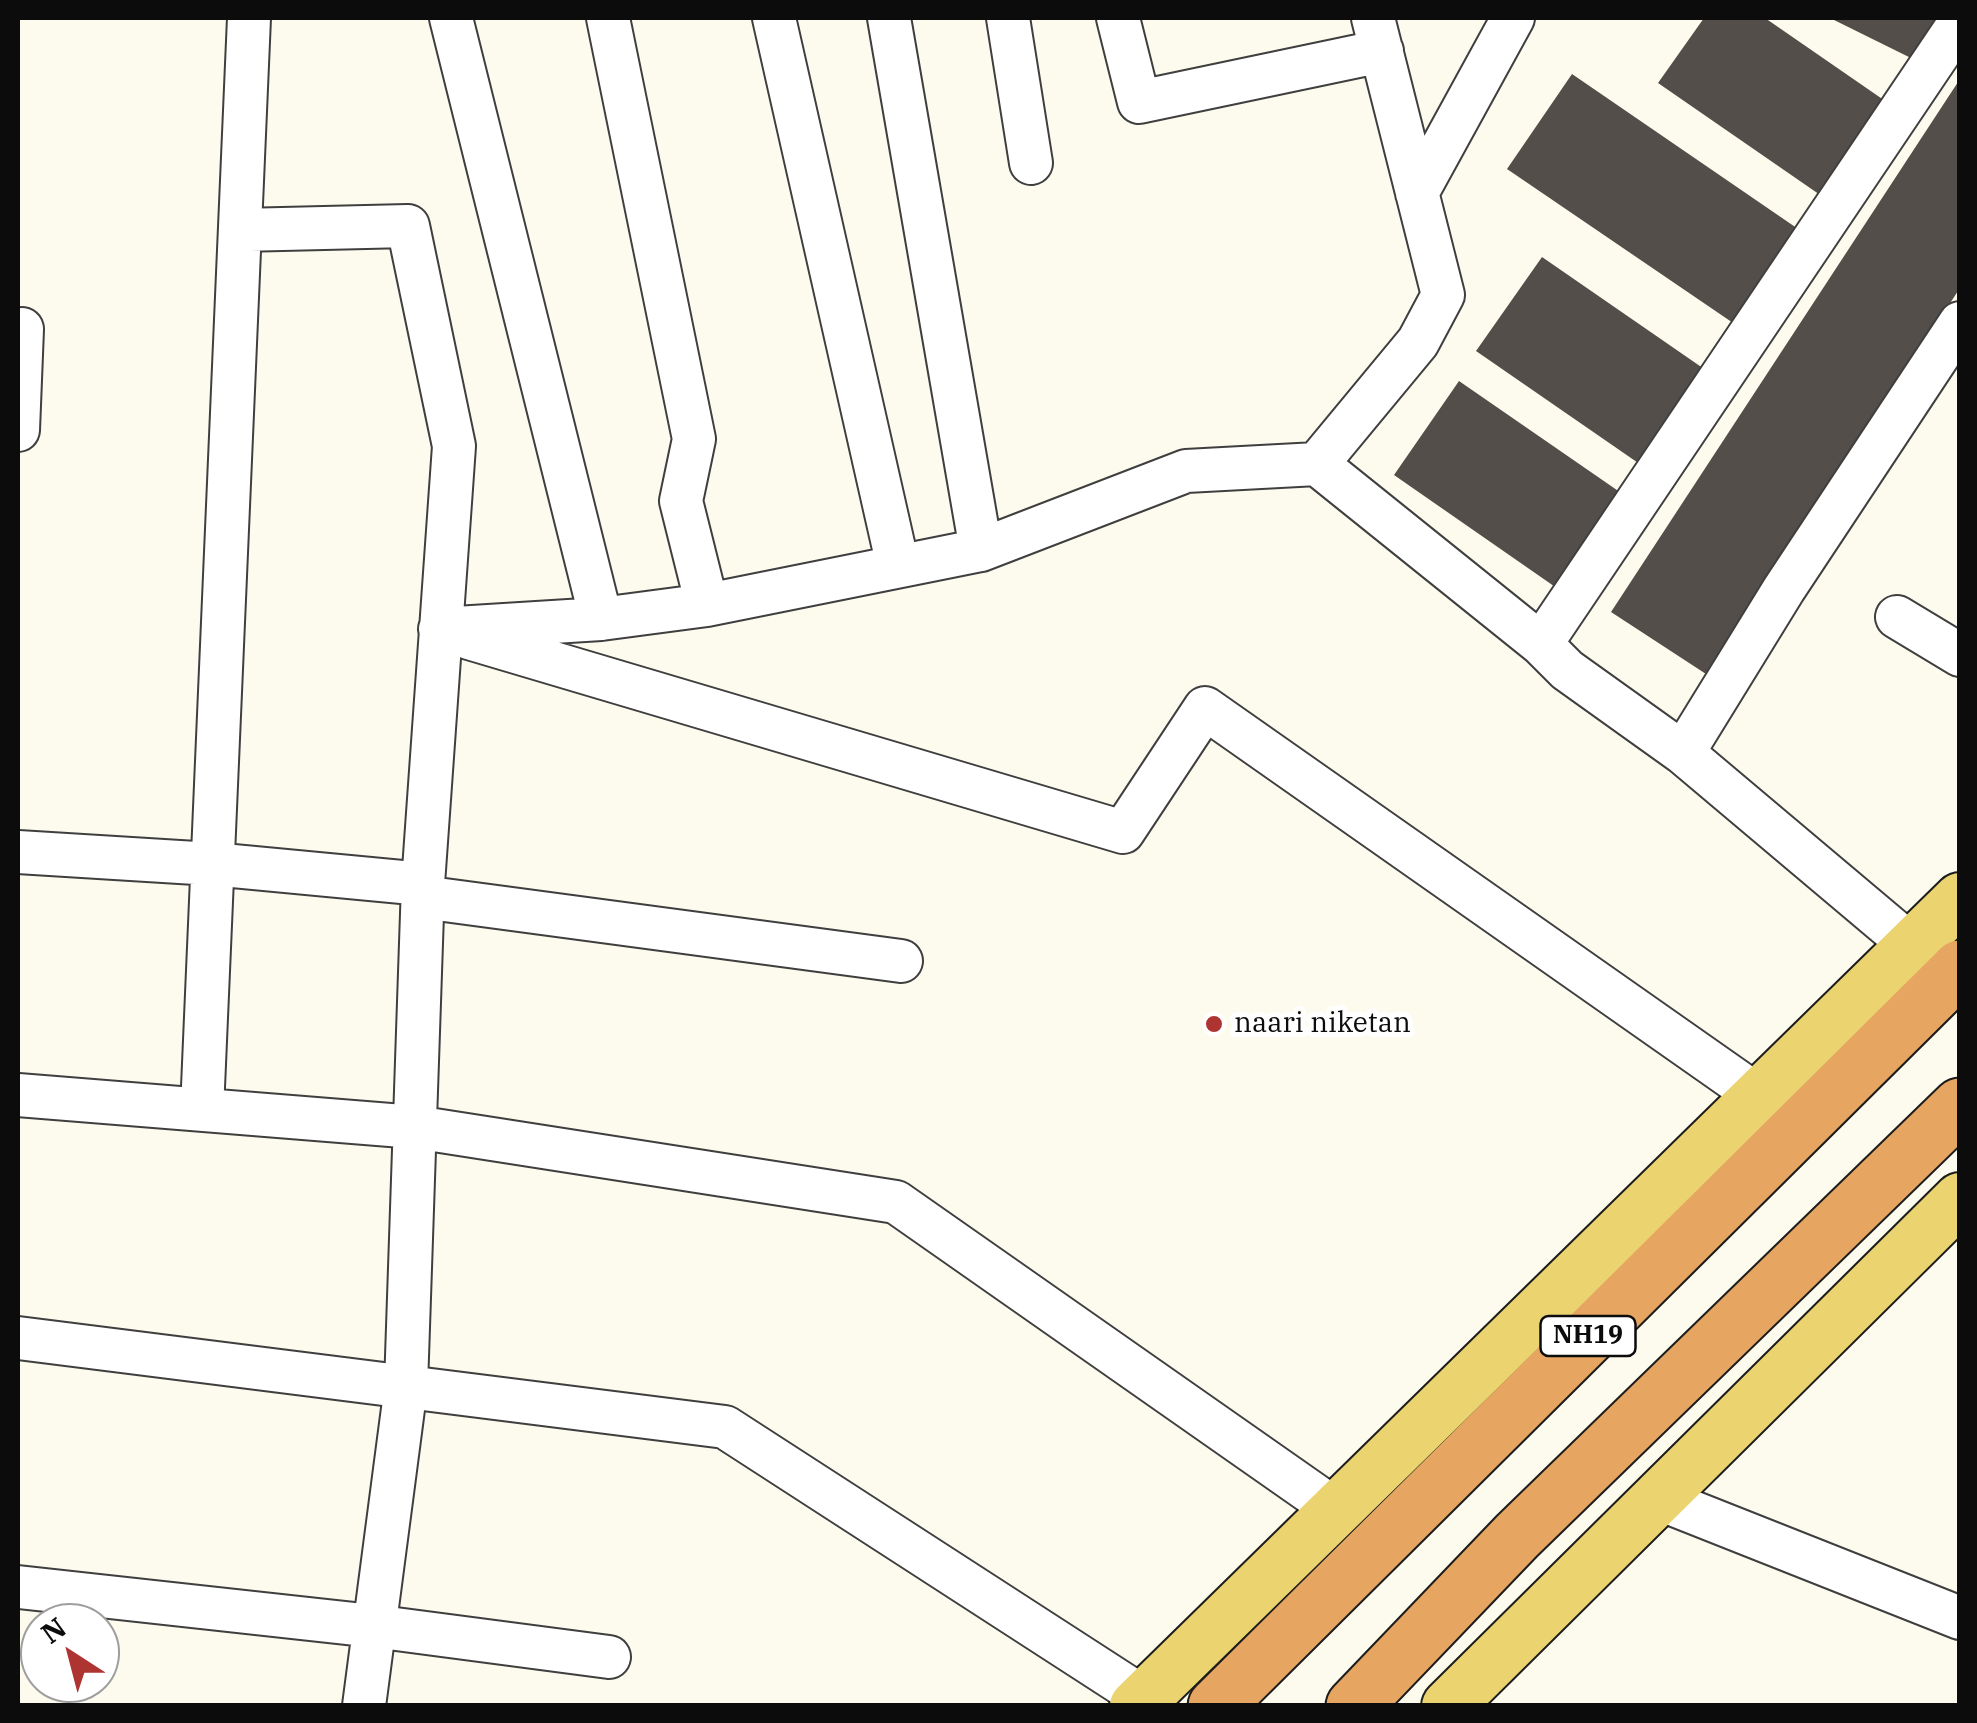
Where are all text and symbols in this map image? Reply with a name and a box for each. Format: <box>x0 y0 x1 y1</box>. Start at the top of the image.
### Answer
place label: naari niketan <box>1234 1007 1411 1041</box>
marker: naari niketan <box>1203 1013 1225 1035</box>
road number: NH19 <box>1540 1316 1636 1356</box>
north arrow <box>20 1603 120 1703</box>
text: N <box>33 1608 73 1651</box>

